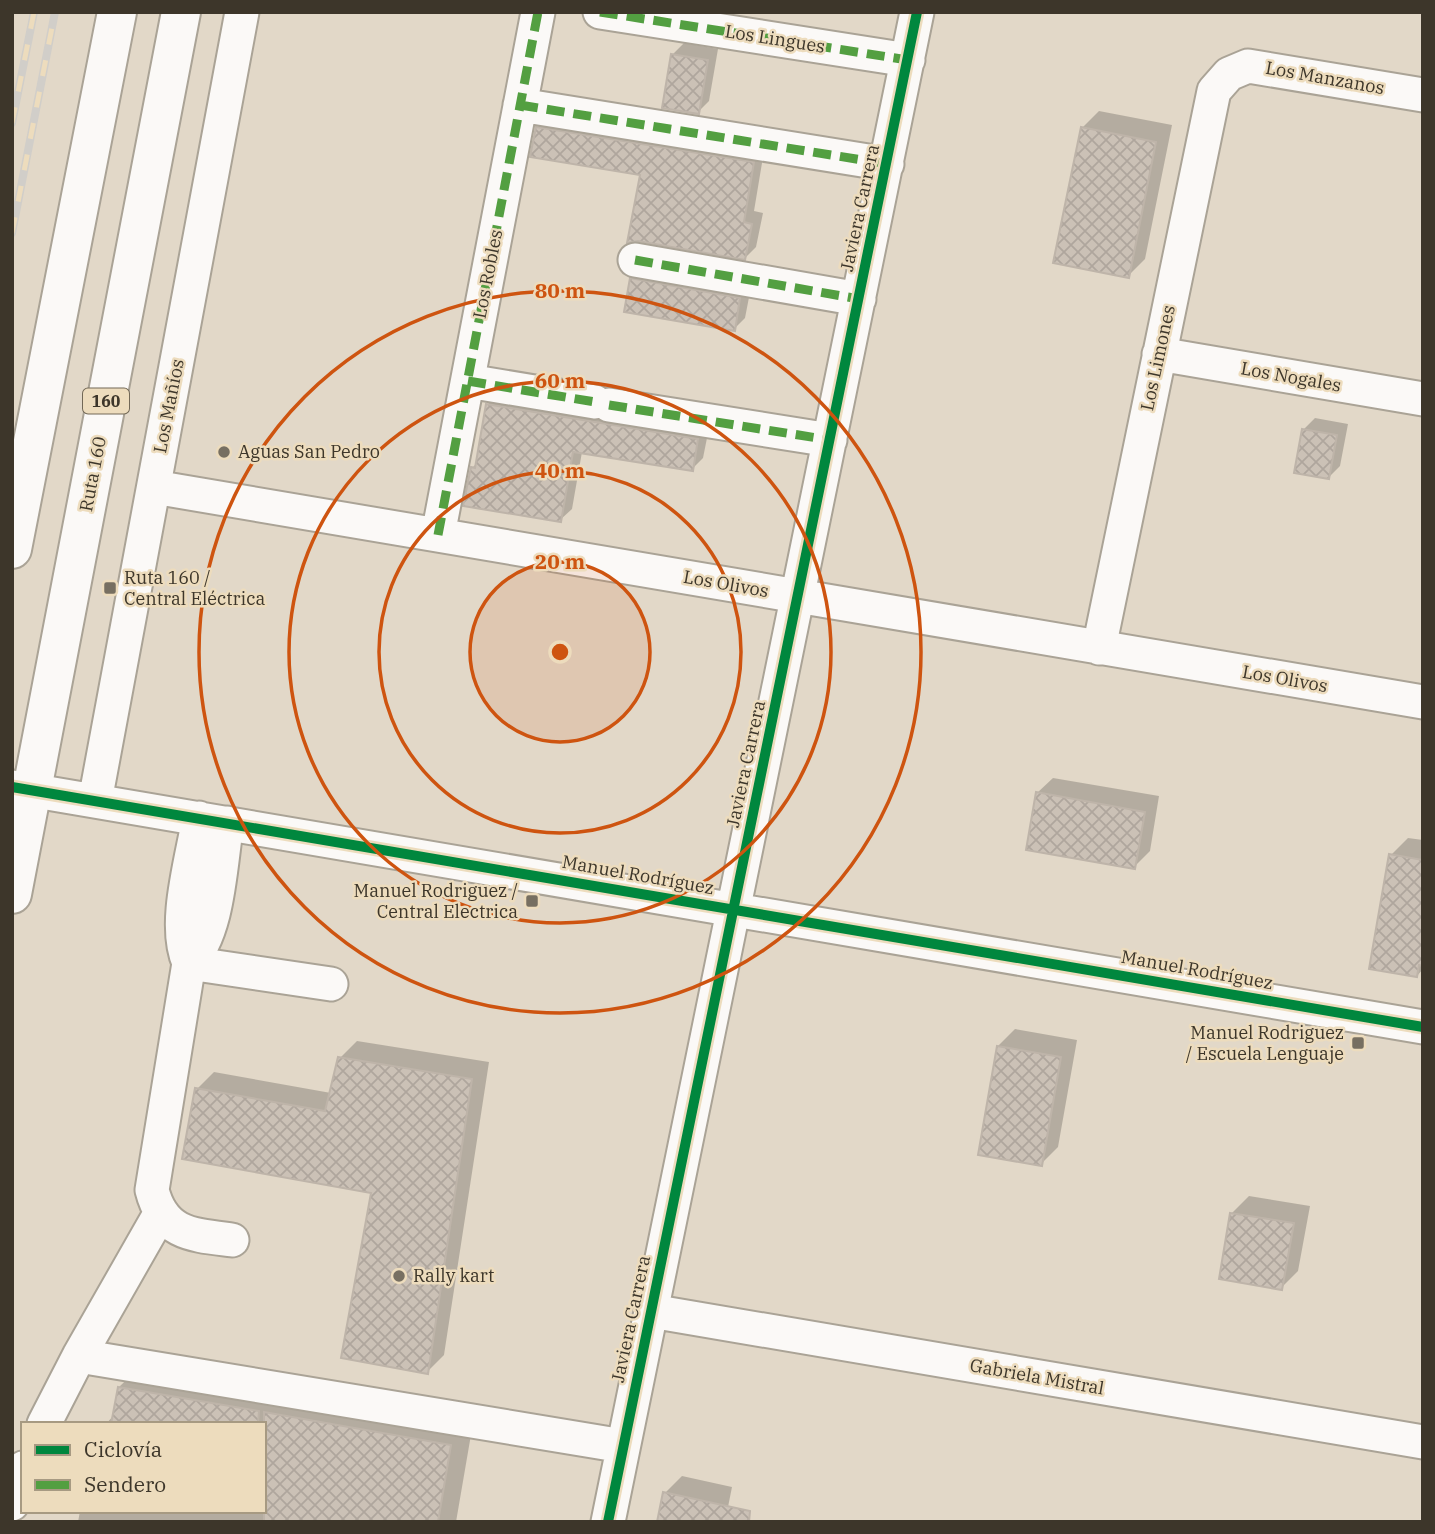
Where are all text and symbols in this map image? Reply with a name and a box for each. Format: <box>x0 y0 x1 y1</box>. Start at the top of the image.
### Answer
street label: Los Lingues <box>723 19 827 58</box>
street label: Los Manzanos <box>1264 56 1386 99</box>
street label: Javiera Carrera <box>835 142 884 274</box>
street label: Los Robles <box>468 227 507 320</box>
text: 80 m <box>535 276 585 304</box>
street label: Los Limones <box>1135 303 1180 413</box>
street label: Los Nogales <box>1239 356 1343 397</box>
street label: Los Mañíos <box>148 357 189 455</box>
text: 60 m <box>535 366 585 394</box>
road number: 160 <box>83 388 129 414</box>
street label: Ruta 160 <box>74 434 111 513</box>
place label: Aguas San Pedro <box>238 440 380 463</box>
marker: Aguas San Pedro <box>216 444 232 460</box>
text: 40 m <box>535 456 585 484</box>
text: 20 m <box>535 547 585 575</box>
street label: Los Olivos <box>682 565 770 602</box>
place label: Ruta 160 / Central Eléctrica <box>124 566 265 610</box>
marker: Ruta 160 / Central Eléctrica <box>102 580 118 596</box>
centre of rings <box>548 640 572 664</box>
street label: Los Olivos <box>1241 660 1329 697</box>
street label: Javiera Carrera <box>721 698 770 830</box>
street label: Manuel Rodríguez <box>560 850 716 899</box>
place label: Manuel Rodriguez / Central Electrica <box>353 879 518 923</box>
marker: Manuel Rodriguez / Central Electrica <box>524 893 540 909</box>
street label: Manuel Rodríguez <box>1119 945 1275 994</box>
place label: Manuel Rodriguez / Escuela Lenguaje <box>1186 1021 1344 1065</box>
marker: Manuel Rodriguez / Escuela Lenguaje <box>1350 1035 1366 1051</box>
street label: Javiera Carrera <box>606 1253 655 1385</box>
place label: Rally kart <box>413 1264 494 1287</box>
marker: Rally kart <box>391 1268 407 1284</box>
street label: Gabriela Mistral <box>968 1353 1106 1400</box>
legend <box>21 1422 266 1513</box>
text: Ciclovía <box>84 1435 162 1463</box>
text: Sendero <box>84 1470 166 1498</box>

